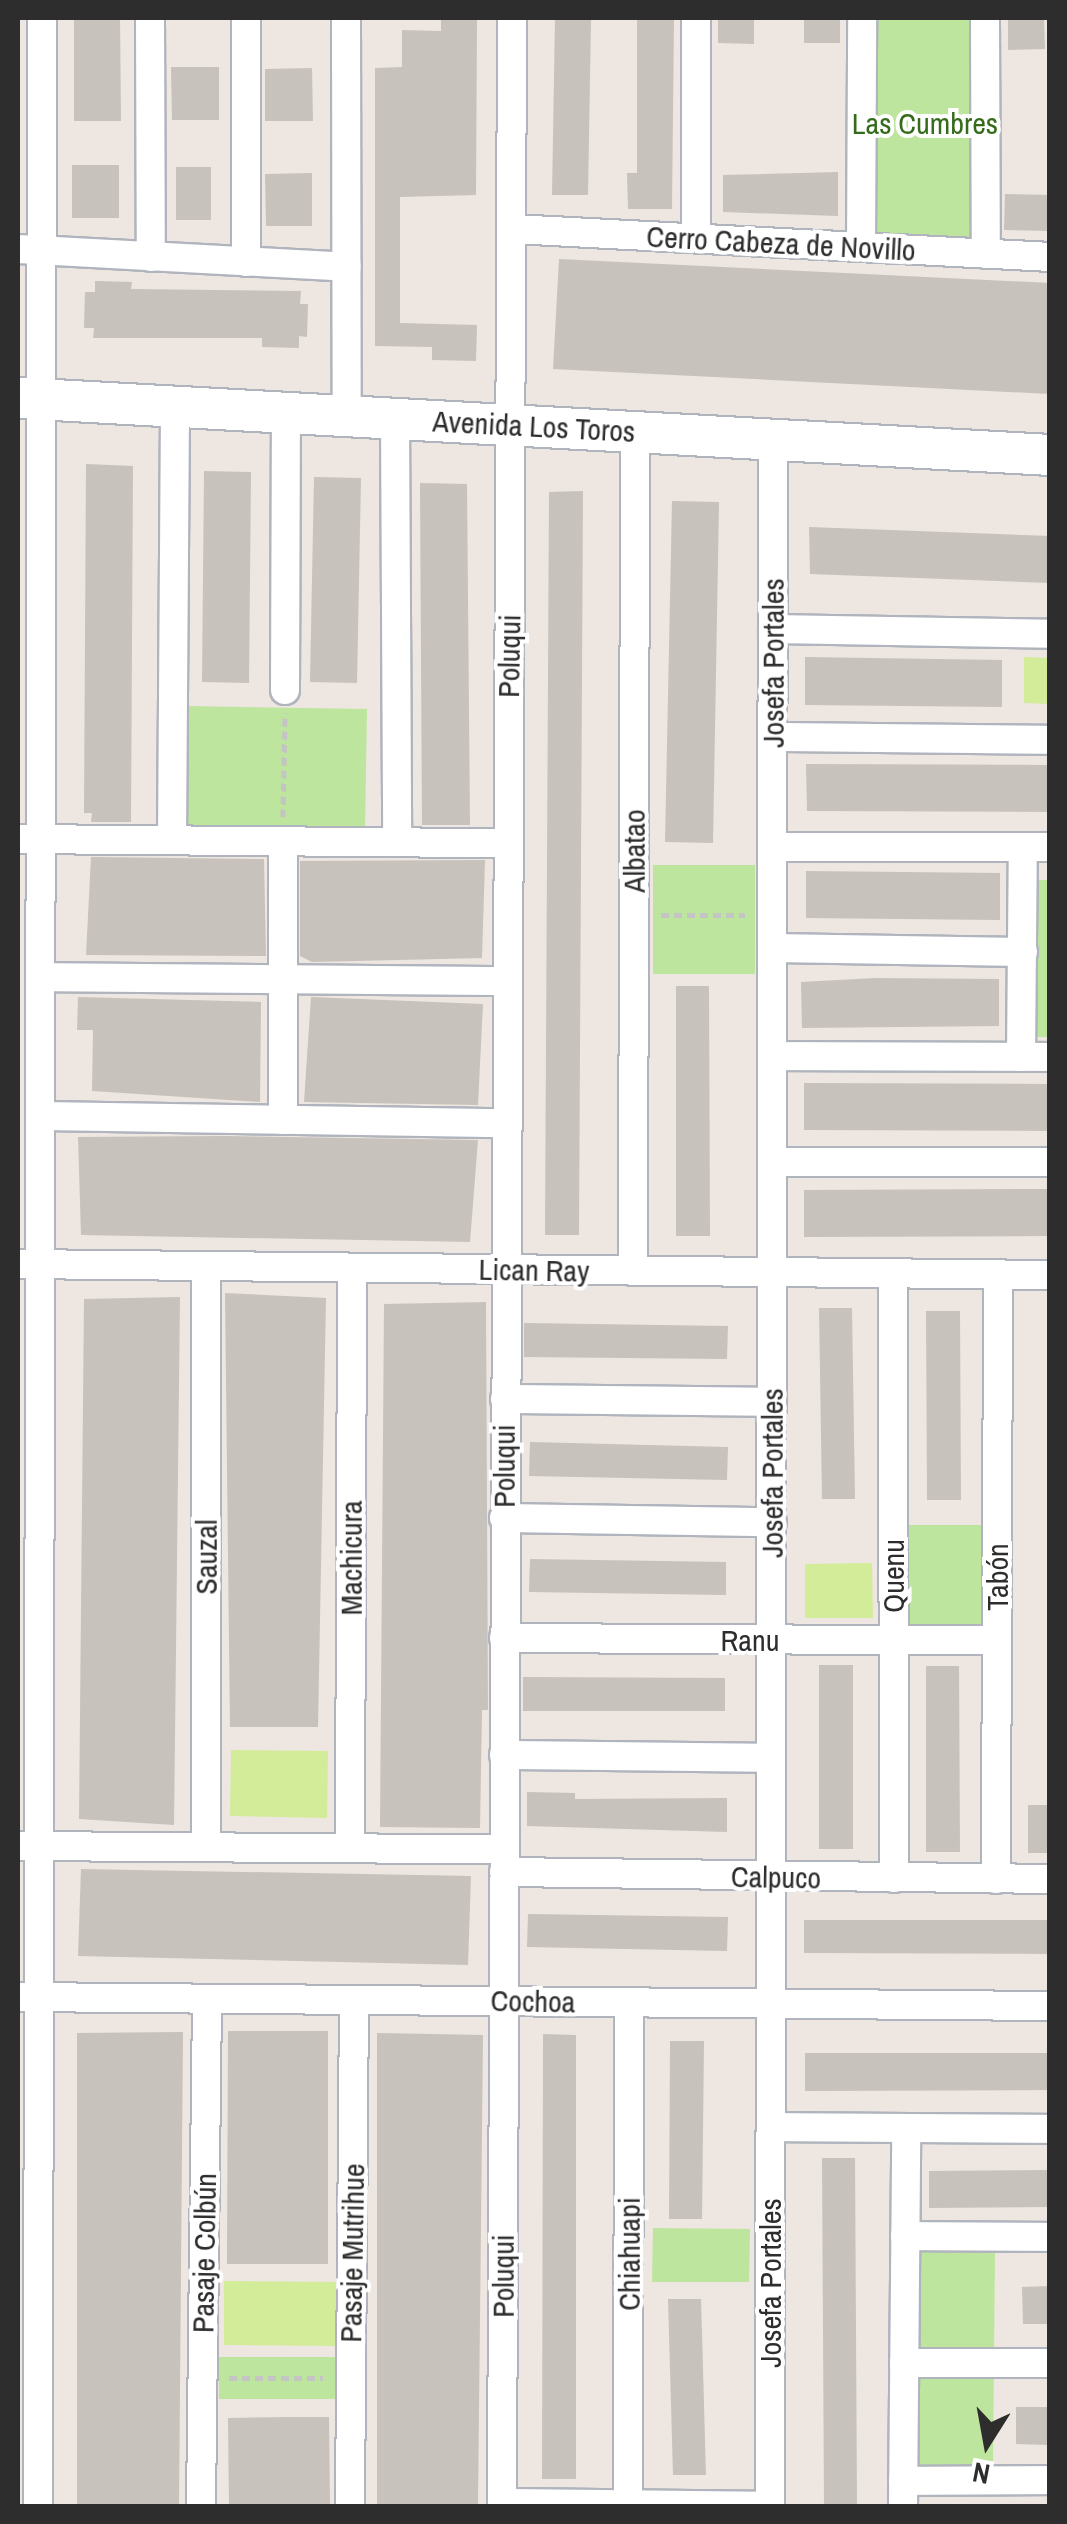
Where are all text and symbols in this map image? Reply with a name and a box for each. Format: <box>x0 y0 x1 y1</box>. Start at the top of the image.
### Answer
park label: Las Cumbres <box>852 105 998 141</box>
street label: Cerro Cabeza de Novillo <box>646 218 916 268</box>
street label: Avenida Los Toros <box>432 403 636 449</box>
street label: Josefa Portales <box>755 578 791 748</box>
street label: Poluqui <box>490 614 528 698</box>
street label: Albatao <box>616 809 652 893</box>
street label: Lican Ray <box>478 1251 590 1289</box>
street label: Josefa Portales <box>754 1388 790 1558</box>
street label: Poluqui <box>486 1424 522 1508</box>
street label: Machicura <box>333 1501 369 1615</box>
street label: Sauzal <box>188 1519 224 1595</box>
street label: Quenu <box>875 1539 911 1613</box>
street label: Tabón <box>979 1543 1015 1611</box>
street label: Ranu <box>721 1622 779 1658</box>
street label: Calpuco <box>731 1858 821 1896</box>
street label: Cochoa <box>490 1982 576 2020</box>
street label: Pasaje Mutrihue <box>332 2163 372 2343</box>
street label: Pasaje Colbún <box>185 2173 223 2333</box>
street label: Chiahuapi <box>611 2197 647 2311</box>
street label: Josefa Portales <box>752 2198 788 2368</box>
street label: Poluqui <box>485 2234 521 2318</box>
north arrow <box>937 2394 1037 2494</box>
text: N <box>970 2453 993 2494</box>

